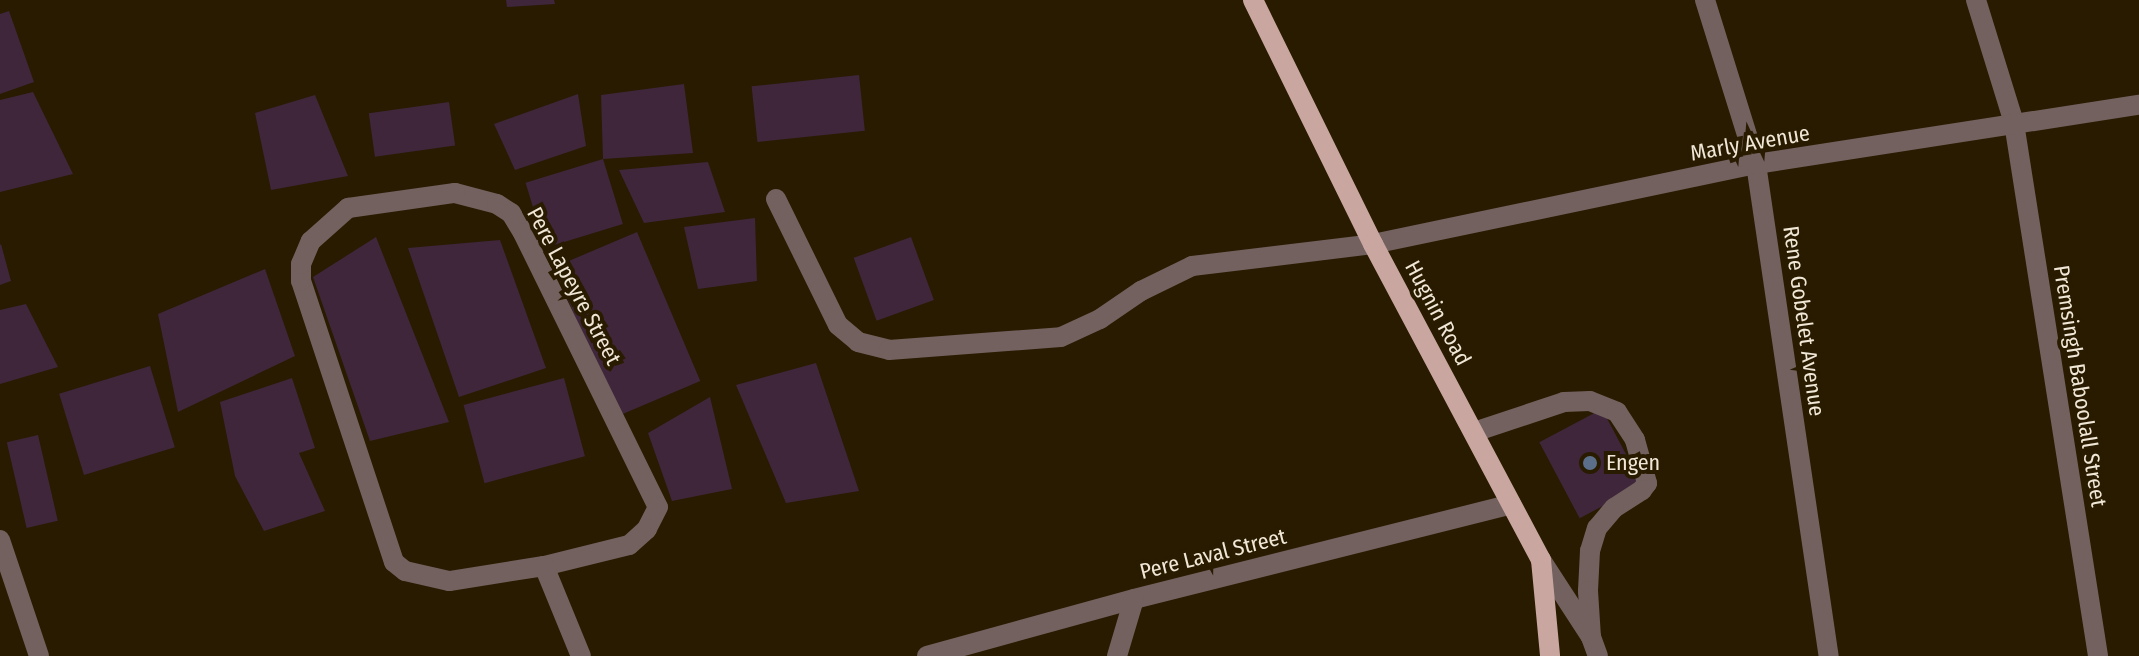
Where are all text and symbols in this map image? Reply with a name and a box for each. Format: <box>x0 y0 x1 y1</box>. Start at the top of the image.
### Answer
street label: Marly Avenue <box>1688 120 1812 166</box>
street label: Pere Lapeyre Street <box>521 203 627 369</box>
street label: Rene Gobelet Avenue <box>1778 224 1830 418</box>
street label: Hugnin Road <box>1399 256 1477 370</box>
street label: Premsingh Baboolall Street <box>2048 263 2112 509</box>
place label: Engen <box>1606 450 1660 476</box>
marker: Engen <box>1581 454 1599 472</box>
street label: Pere Laval Street <box>1137 523 1289 585</box>

